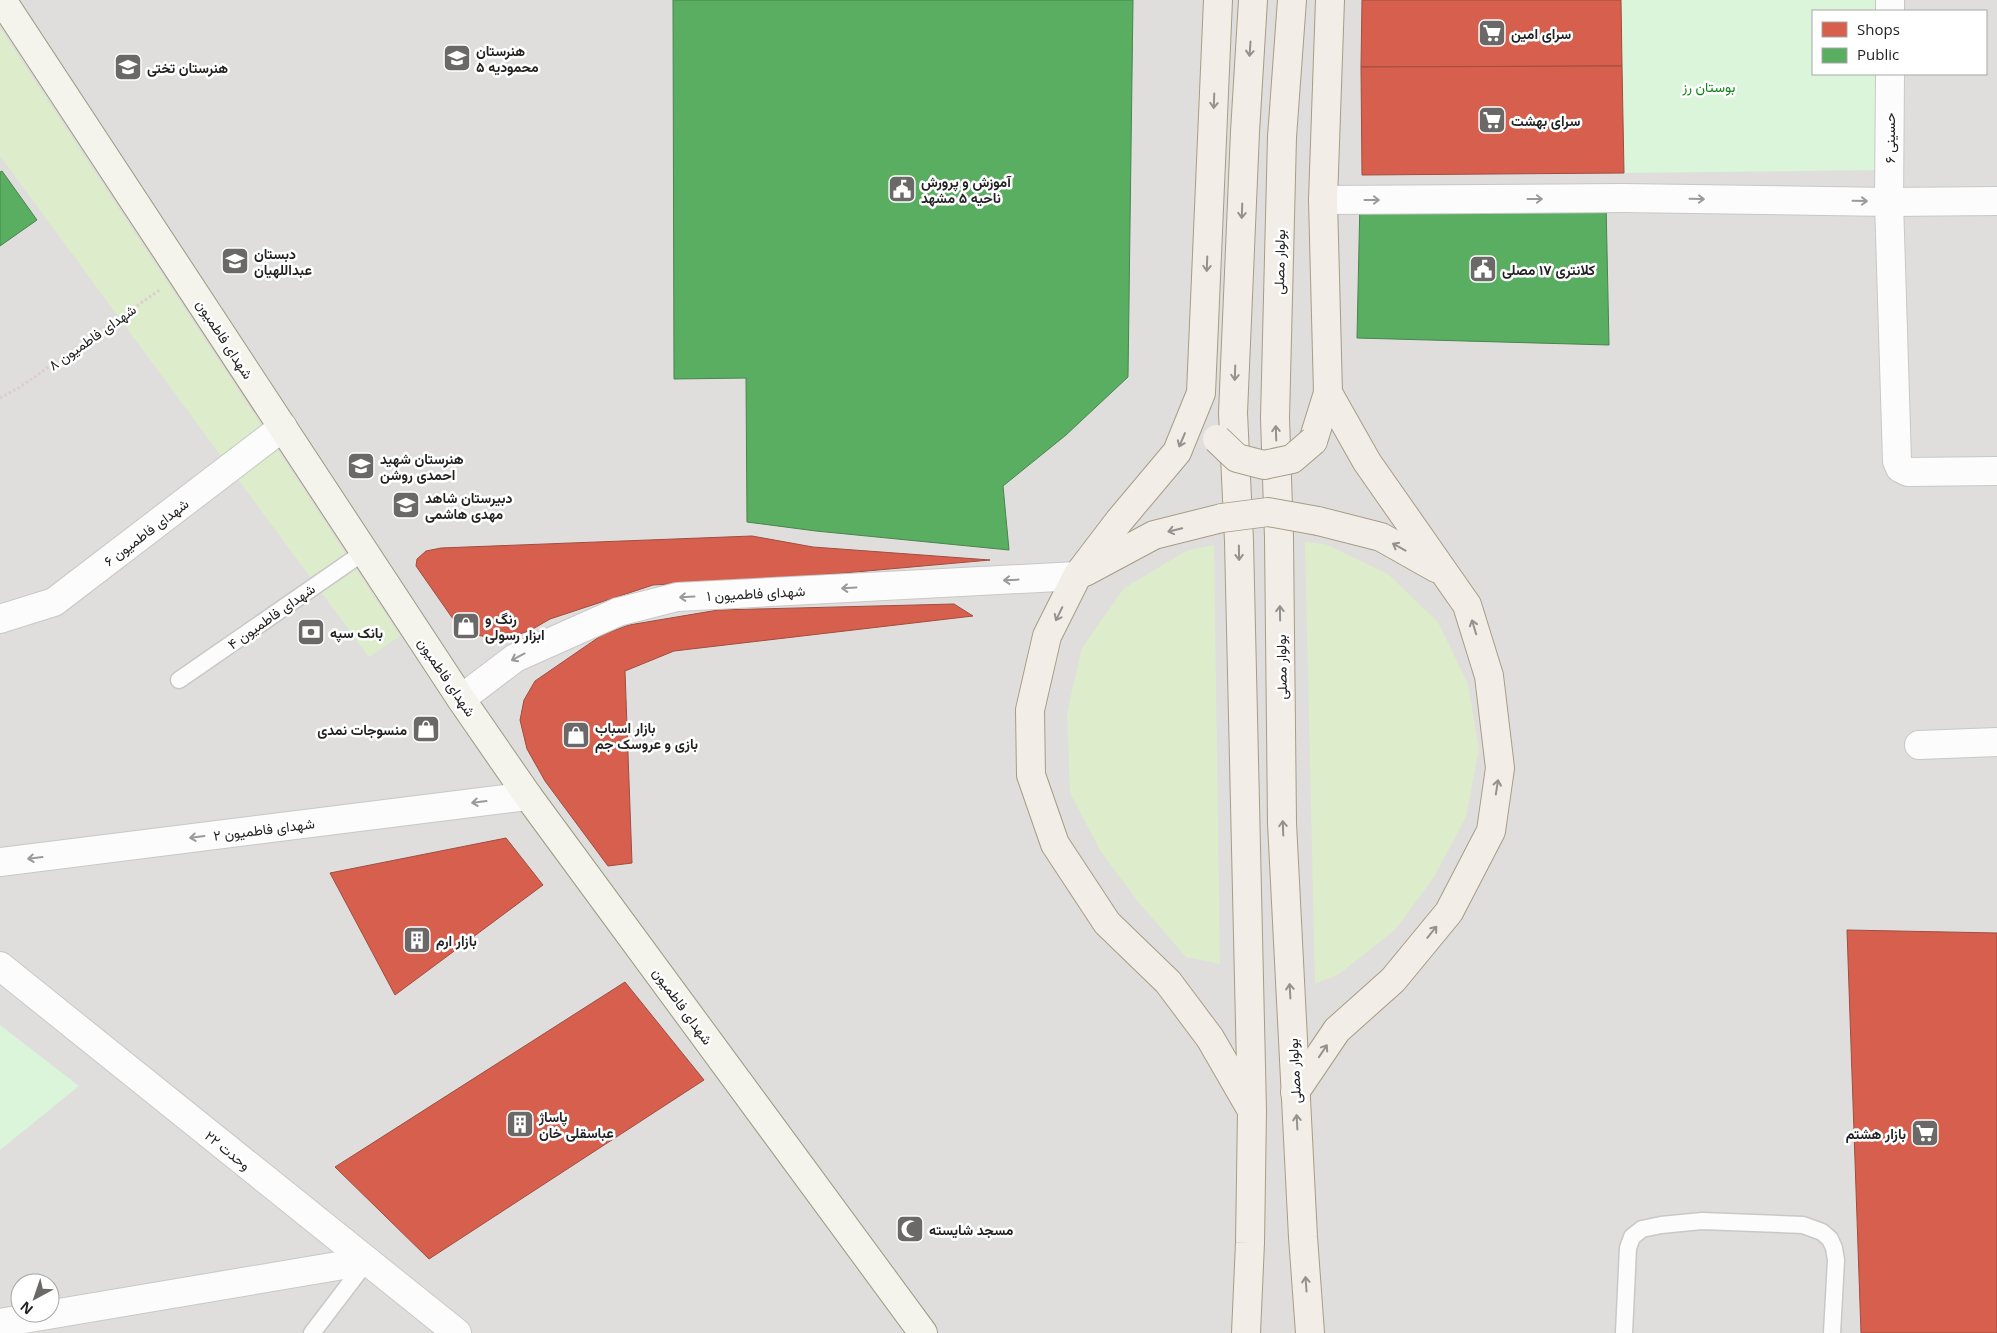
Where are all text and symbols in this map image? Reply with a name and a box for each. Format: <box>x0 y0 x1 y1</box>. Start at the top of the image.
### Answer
legend <box>1812 10 1987 75</box>
supermarket icon: سرای امین <box>1477 18 1507 48</box>
text: Shops <box>1857 19 1900 39</box>
place label: سرای امین <box>1511 24 1571 43</box>
one-way arrow <box>1246 40 1255 56</box>
place label: هنرستان محمودیه ۵ <box>476 41 539 76</box>
school or university icon: هنرستان محمودیه ۵ <box>442 43 472 73</box>
text: Public <box>1857 44 1899 64</box>
school or university icon: هنرستان تختی <box>113 52 143 82</box>
place label: هنرستان تختی <box>147 58 228 77</box>
park label: بوستان رز <box>1682 77 1735 96</box>
one-way arrow <box>1209 93 1218 109</box>
supermarket icon: سرای بهشت <box>1477 105 1507 135</box>
place label: سرای بهشت <box>1511 111 1580 130</box>
street label: حسینی ۶ <box>1880 113 1899 163</box>
place label: آموزش و پرورش ناحیه ۵ مشهد <box>921 172 1012 207</box>
public building icon: آموزش و پرورش ناحیه ۵ مشهد <box>887 174 917 204</box>
one-way arrow <box>1526 194 1542 204</box>
one-way arrow <box>1688 194 1705 204</box>
one-way arrow <box>1364 195 1380 205</box>
one-way arrow <box>1851 197 1867 206</box>
one-way arrow <box>1237 203 1246 219</box>
street label: بولوار مصلی <box>1269 229 1289 295</box>
place label: دبستان عبداللهیان <box>254 244 312 279</box>
school or university icon: دبستان عبداللهیان <box>220 246 250 276</box>
public building icon: کلانتری ۱۷ مصلی <box>1468 254 1498 284</box>
one-way arrow <box>1202 255 1212 271</box>
place label: کلانتری ۱۷ مصلی <box>1502 260 1595 279</box>
street label: شهدای فاطمیون <box>192 296 258 382</box>
street label: شهدای فاطمیون ۸ <box>44 300 140 374</box>
one-way arrow <box>1230 365 1239 381</box>
one-way arrow <box>1271 426 1281 442</box>
one-way arrow <box>1177 432 1186 447</box>
place label: هنرستان شهید احمدی روشن <box>380 449 464 484</box>
school or university icon: هنرستان شهید احمدی روشن <box>346 451 376 481</box>
place label: دبیرستان شاهد مهدی هاشمی <box>425 488 513 523</box>
school or university icon: دبیرستان شاهد مهدی هاشمی <box>391 490 421 520</box>
street label: شهدای فاطمیون ۶ <box>100 494 192 570</box>
one-way arrow <box>1168 526 1184 535</box>
one-way arrow <box>1393 542 1407 552</box>
one-way arrow <box>1235 545 1244 561</box>
one-way arrow <box>1003 575 1019 584</box>
street label: شهدای فاطمیون ۴ <box>224 579 318 653</box>
street label: شهدای فاطمیون ۱ <box>706 581 806 605</box>
one-way arrow <box>841 584 857 593</box>
one-way arrow <box>679 592 695 601</box>
one-way arrow <box>1053 606 1063 621</box>
one-way arrow <box>1275 606 1285 622</box>
place label: رنگ و ابزار رسولی <box>485 609 545 644</box>
shop icon: رنگ و ابزار رسولی <box>451 611 481 641</box>
bank icon: بانک سپه <box>296 617 326 647</box>
one-way arrow <box>1468 620 1478 636</box>
place label: بانک سپه <box>330 623 383 643</box>
street label: شهدای فاطمیون <box>414 634 480 720</box>
street label: بولوار مصلی <box>1271 634 1291 700</box>
one-way arrow <box>511 652 526 662</box>
shop icon: منسوجات نمدی <box>411 714 441 744</box>
place label: بازار اسباب بازی و عروسک جم <box>595 718 698 753</box>
place label: منسوجات نمدی <box>317 720 407 739</box>
shop icon: بازار اسباب بازی و عروسک جم <box>561 720 591 750</box>
one-way arrow <box>1493 779 1503 795</box>
one-way arrow <box>472 797 488 807</box>
street label: شهدای فاطمیون ۲ <box>212 813 316 845</box>
one-way arrow <box>1278 821 1287 837</box>
one-way arrow <box>189 832 205 842</box>
one-way arrow <box>28 853 44 863</box>
building icon: بازار ارم <box>402 925 432 955</box>
one-way arrow <box>1426 926 1438 939</box>
place label: بازار ارم <box>436 931 477 950</box>
street label: شهدای فاطمیون <box>649 964 717 1048</box>
one-way arrow <box>1286 983 1295 999</box>
street label: بولوار مصلی <box>1283 1038 1305 1104</box>
one-way arrow <box>1318 1045 1328 1059</box>
place label: پاساژ عباسقلی خان <box>538 1107 614 1142</box>
building icon: پاساژ عباسقلی خان <box>505 1109 535 1139</box>
one-way arrow <box>1292 1114 1301 1130</box>
supermarket icon: بازار هشتم <box>1910 1118 1940 1148</box>
place label: بازار هشتم <box>1846 1124 1906 1143</box>
street label: وحدت ۲۲ <box>201 1126 255 1174</box>
mosque icon: مسجد شایسته <box>895 1214 925 1244</box>
place label: مسجد شایسته <box>929 1220 1014 1239</box>
north arrow <box>10 1273 60 1323</box>
one-way arrow <box>1302 1277 1311 1293</box>
text: N <box>16 1297 37 1319</box>

